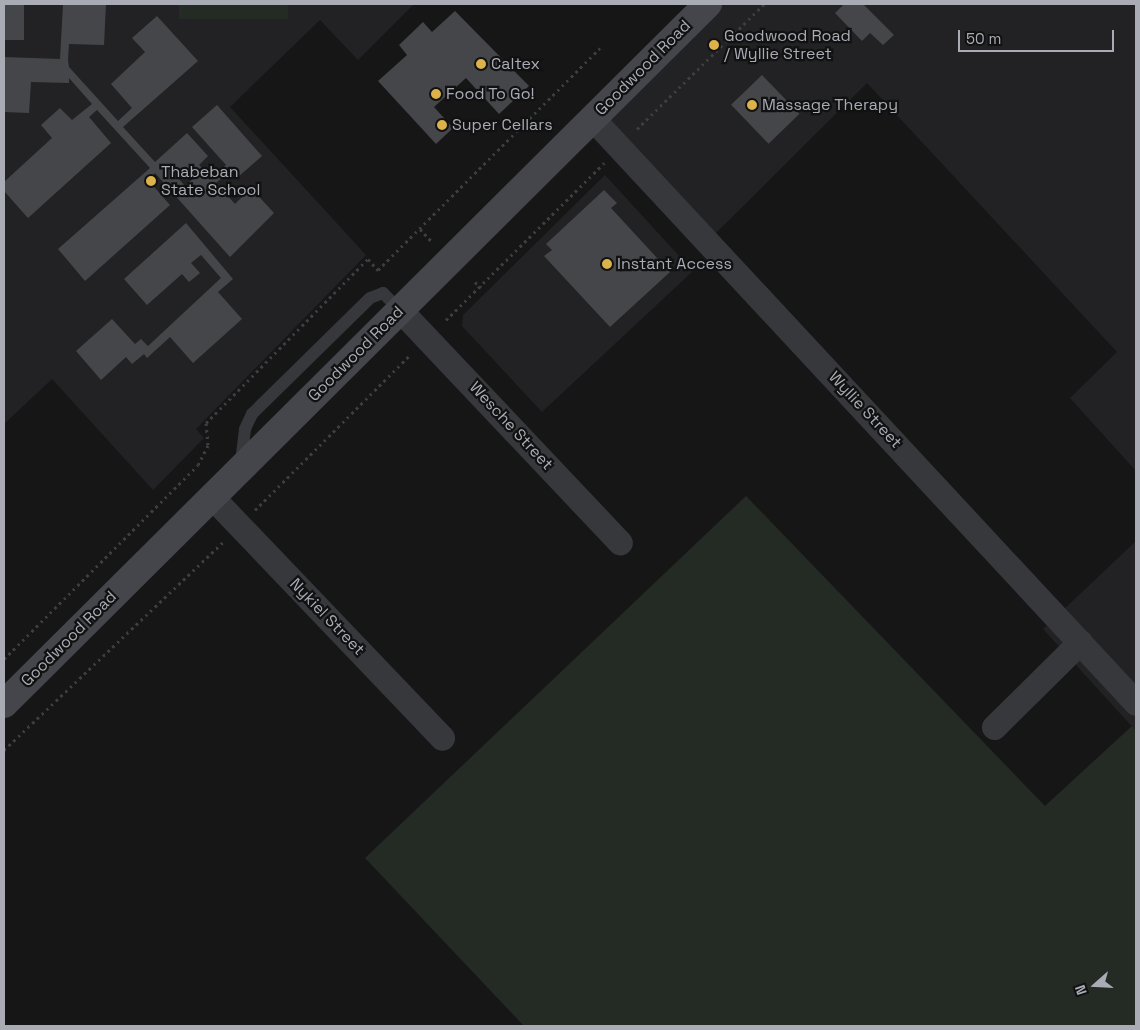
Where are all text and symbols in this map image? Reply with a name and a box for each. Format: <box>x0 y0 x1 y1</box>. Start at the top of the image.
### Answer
street label: Goodwood Road <box>591 16 695 120</box>
scale bar <box>960 20 1116 52</box>
place label: Goodwood Road / Wyllie Street <box>724 26 851 64</box>
text: 50 m <box>966 29 1001 48</box>
marker: Goodwood Road / Wyllie Street <box>708 39 720 51</box>
place label: Caltex <box>491 54 540 74</box>
marker: Caltex <box>475 58 487 70</box>
place label: Food To Go! <box>446 84 535 104</box>
marker: Food To Go! <box>430 88 442 100</box>
place label: Massage Therapy <box>762 95 898 115</box>
marker: Massage Therapy <box>746 99 758 111</box>
place label: Super Cellars <box>452 115 553 135</box>
marker: Super Cellars <box>436 119 448 131</box>
place label: Thabeban State School <box>161 162 260 200</box>
marker: Thabeban State School <box>145 175 157 187</box>
place label: Instant Access <box>617 254 732 274</box>
marker: Instant Access <box>601 258 613 270</box>
street label: Goodwood Road <box>304 302 408 406</box>
street label: Wyllie Street <box>825 368 905 452</box>
street label: Wesche Street <box>465 378 557 474</box>
street label: Nykiel Street <box>286 575 368 659</box>
street label: Goodwood Road <box>17 587 121 691</box>
north arrow <box>1070 960 1120 1010</box>
text: N <box>1071 983 1091 997</box>

